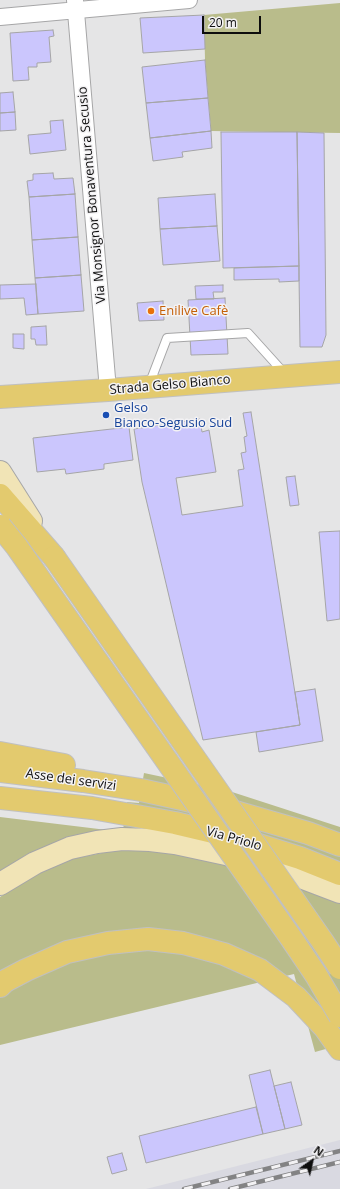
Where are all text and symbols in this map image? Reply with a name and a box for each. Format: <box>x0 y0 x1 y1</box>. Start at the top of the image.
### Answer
scale bar <box>204 8 263 34</box>
text: 20 m <box>209 14 237 31</box>
street label: Via Monsignor Bonaventura Secusio <box>75 86 109 304</box>
place label: Enilive Cafè <box>159 303 228 319</box>
marker: Enilive Cafè <box>146 306 156 316</box>
street label: Strada Gelso Bianco <box>109 372 231 398</box>
place label: Gelso Bianco-Segusio Sud <box>114 400 232 431</box>
marker: Gelso Bianco-Segusio Sud <box>101 410 111 420</box>
street label: Asse dei servizi <box>25 766 117 794</box>
street label: Via Priolo <box>204 824 264 854</box>
north arrow <box>292 1141 332 1181</box>
text: N <box>311 1142 327 1159</box>

